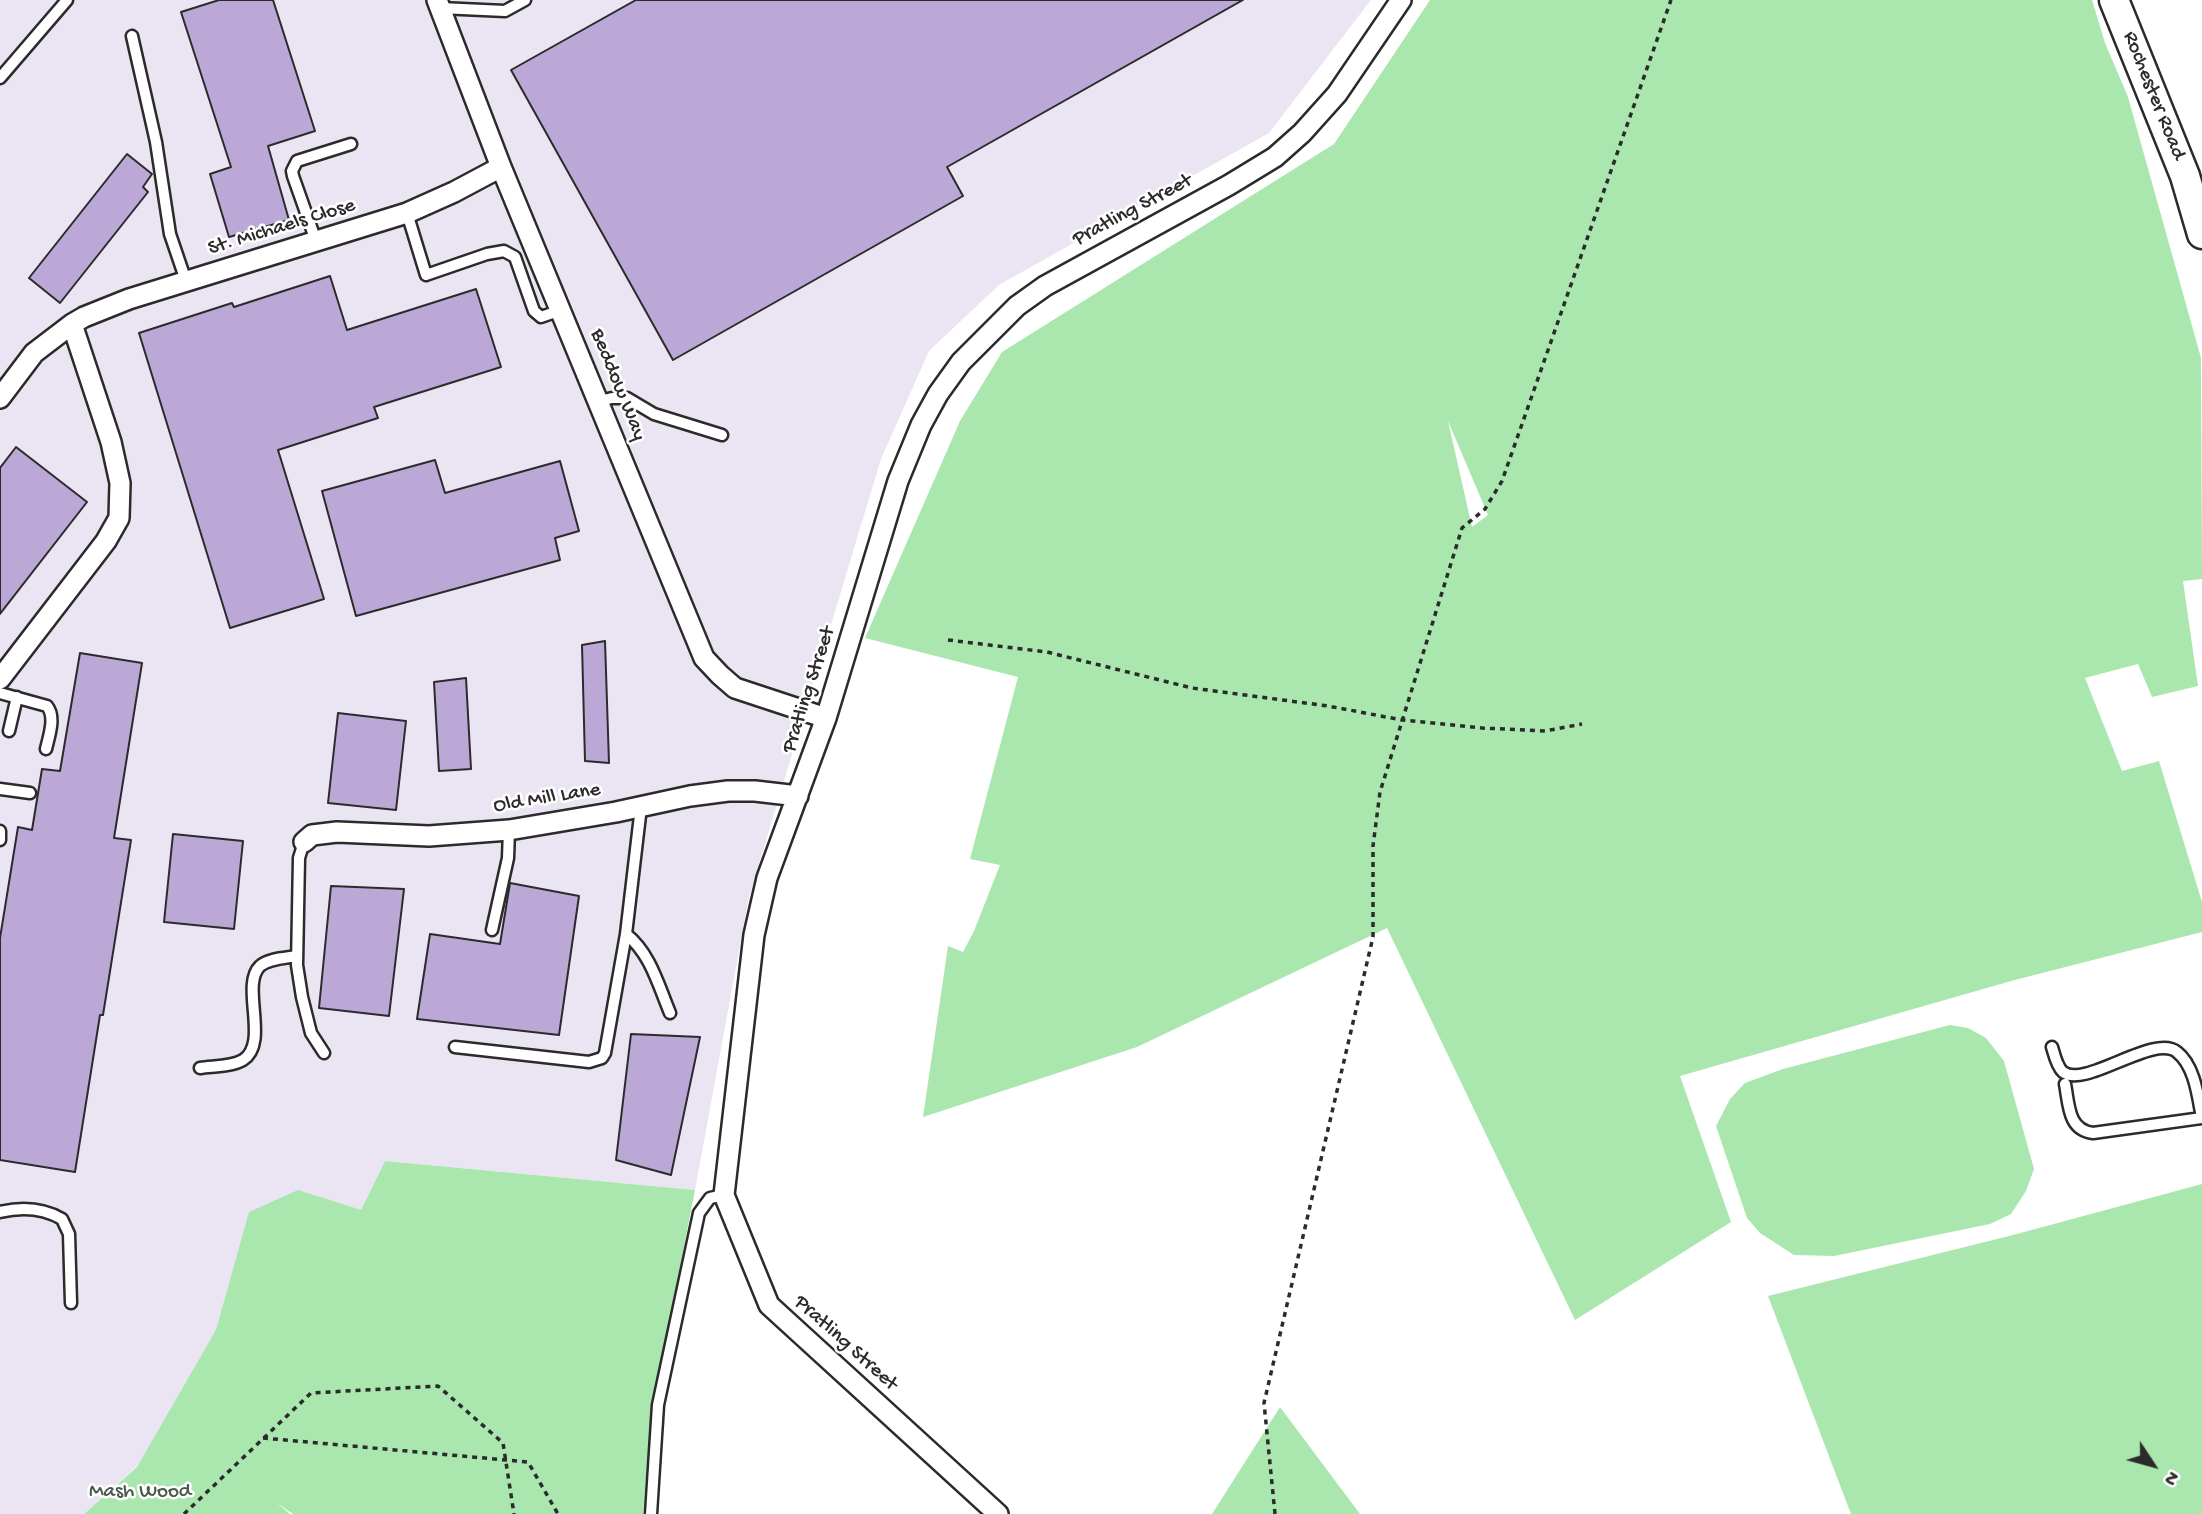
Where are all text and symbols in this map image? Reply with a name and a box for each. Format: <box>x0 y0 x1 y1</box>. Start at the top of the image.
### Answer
street label: Rochester Road <box>2116 28 2190 164</box>
street label: Pratling Street <box>1069 169 1197 253</box>
street label: St. Michaels Close <box>205 194 359 262</box>
street label: Beddow Way <box>583 325 651 445</box>
street label: Pratling Street <box>778 624 842 756</box>
street label: Old Mill Lane <box>492 778 602 820</box>
street label: Pratling Street <box>788 1291 902 1397</box>
north arrow <box>2118 1430 2188 1500</box>
text: N <box>2157 1466 2183 1489</box>
park label: Mash Wood <box>89 1480 191 1506</box>

